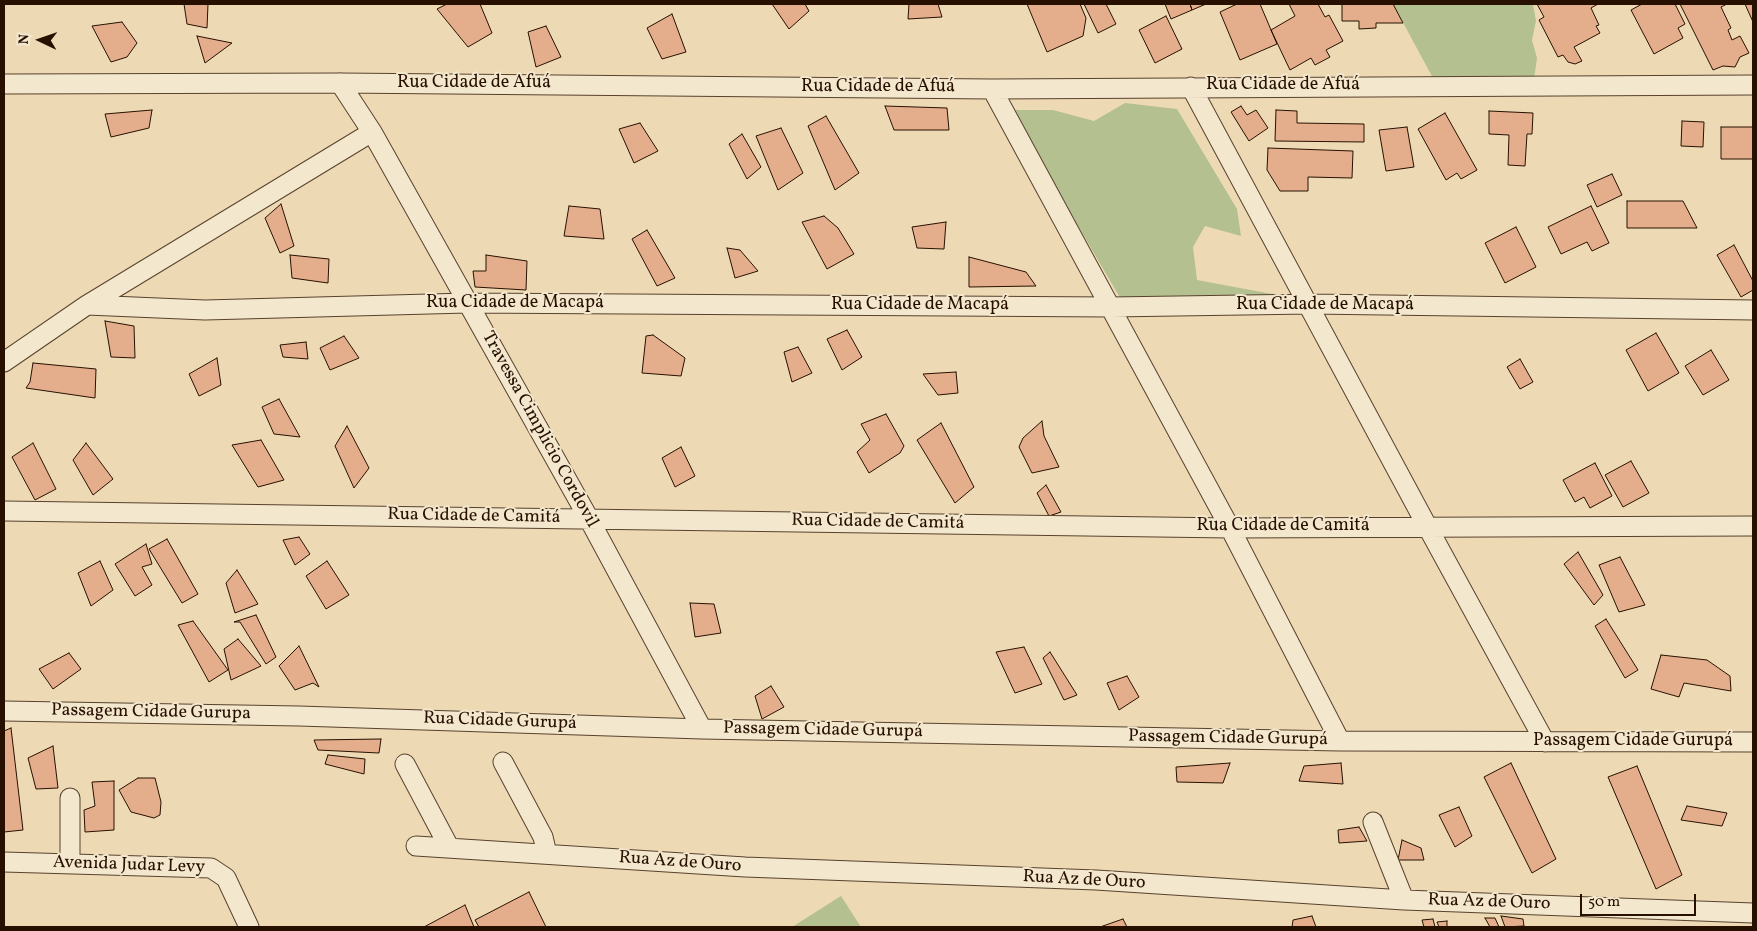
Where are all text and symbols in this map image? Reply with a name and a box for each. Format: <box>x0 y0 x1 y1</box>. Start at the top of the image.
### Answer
north arrow <box>15 15 65 65</box>
text: N <box>15 34 34 45</box>
street label: Rua Cidade de Afuá <box>397 73 551 95</box>
street label: Rua Cidade de Afuá <box>1206 75 1360 97</box>
street label: Rua Cidade de Afuá <box>801 77 955 99</box>
street label: Rua Cidade de Macapá <box>426 293 604 315</box>
street label: Rua Cidade de Macapá <box>831 295 1009 317</box>
street label: Rua Cidade de Macapá <box>1236 295 1414 317</box>
street label: Travessa Cimplicio Cordovil <box>476 328 602 532</box>
street label: Rua Cidade de Camitá <box>387 505 561 529</box>
street label: Rua Cidade de Camitá <box>791 511 965 535</box>
street label: Rua Cidade de Camitá <box>1196 516 1370 538</box>
street label: Passagem Cidade Gurupa <box>51 700 251 726</box>
street label: Rua Cidade Gurupá <box>423 709 577 735</box>
street label: Passagem Cidade Gurupá <box>723 718 923 744</box>
street label: Passagem Cidade Gurupá <box>1128 726 1328 752</box>
street label: Passagem Cidade Gurupá <box>1533 731 1733 753</box>
street label: Rua Az de Ouro <box>618 848 742 878</box>
street label: Avenida Judar Levy <box>53 853 205 879</box>
street label: Rua Az de Ouro <box>1022 867 1146 895</box>
scale bar <box>1582 884 1698 916</box>
street label: Rua Az de Ouro <box>1427 890 1551 916</box>
text: 50 m <box>1588 892 1620 913</box>

